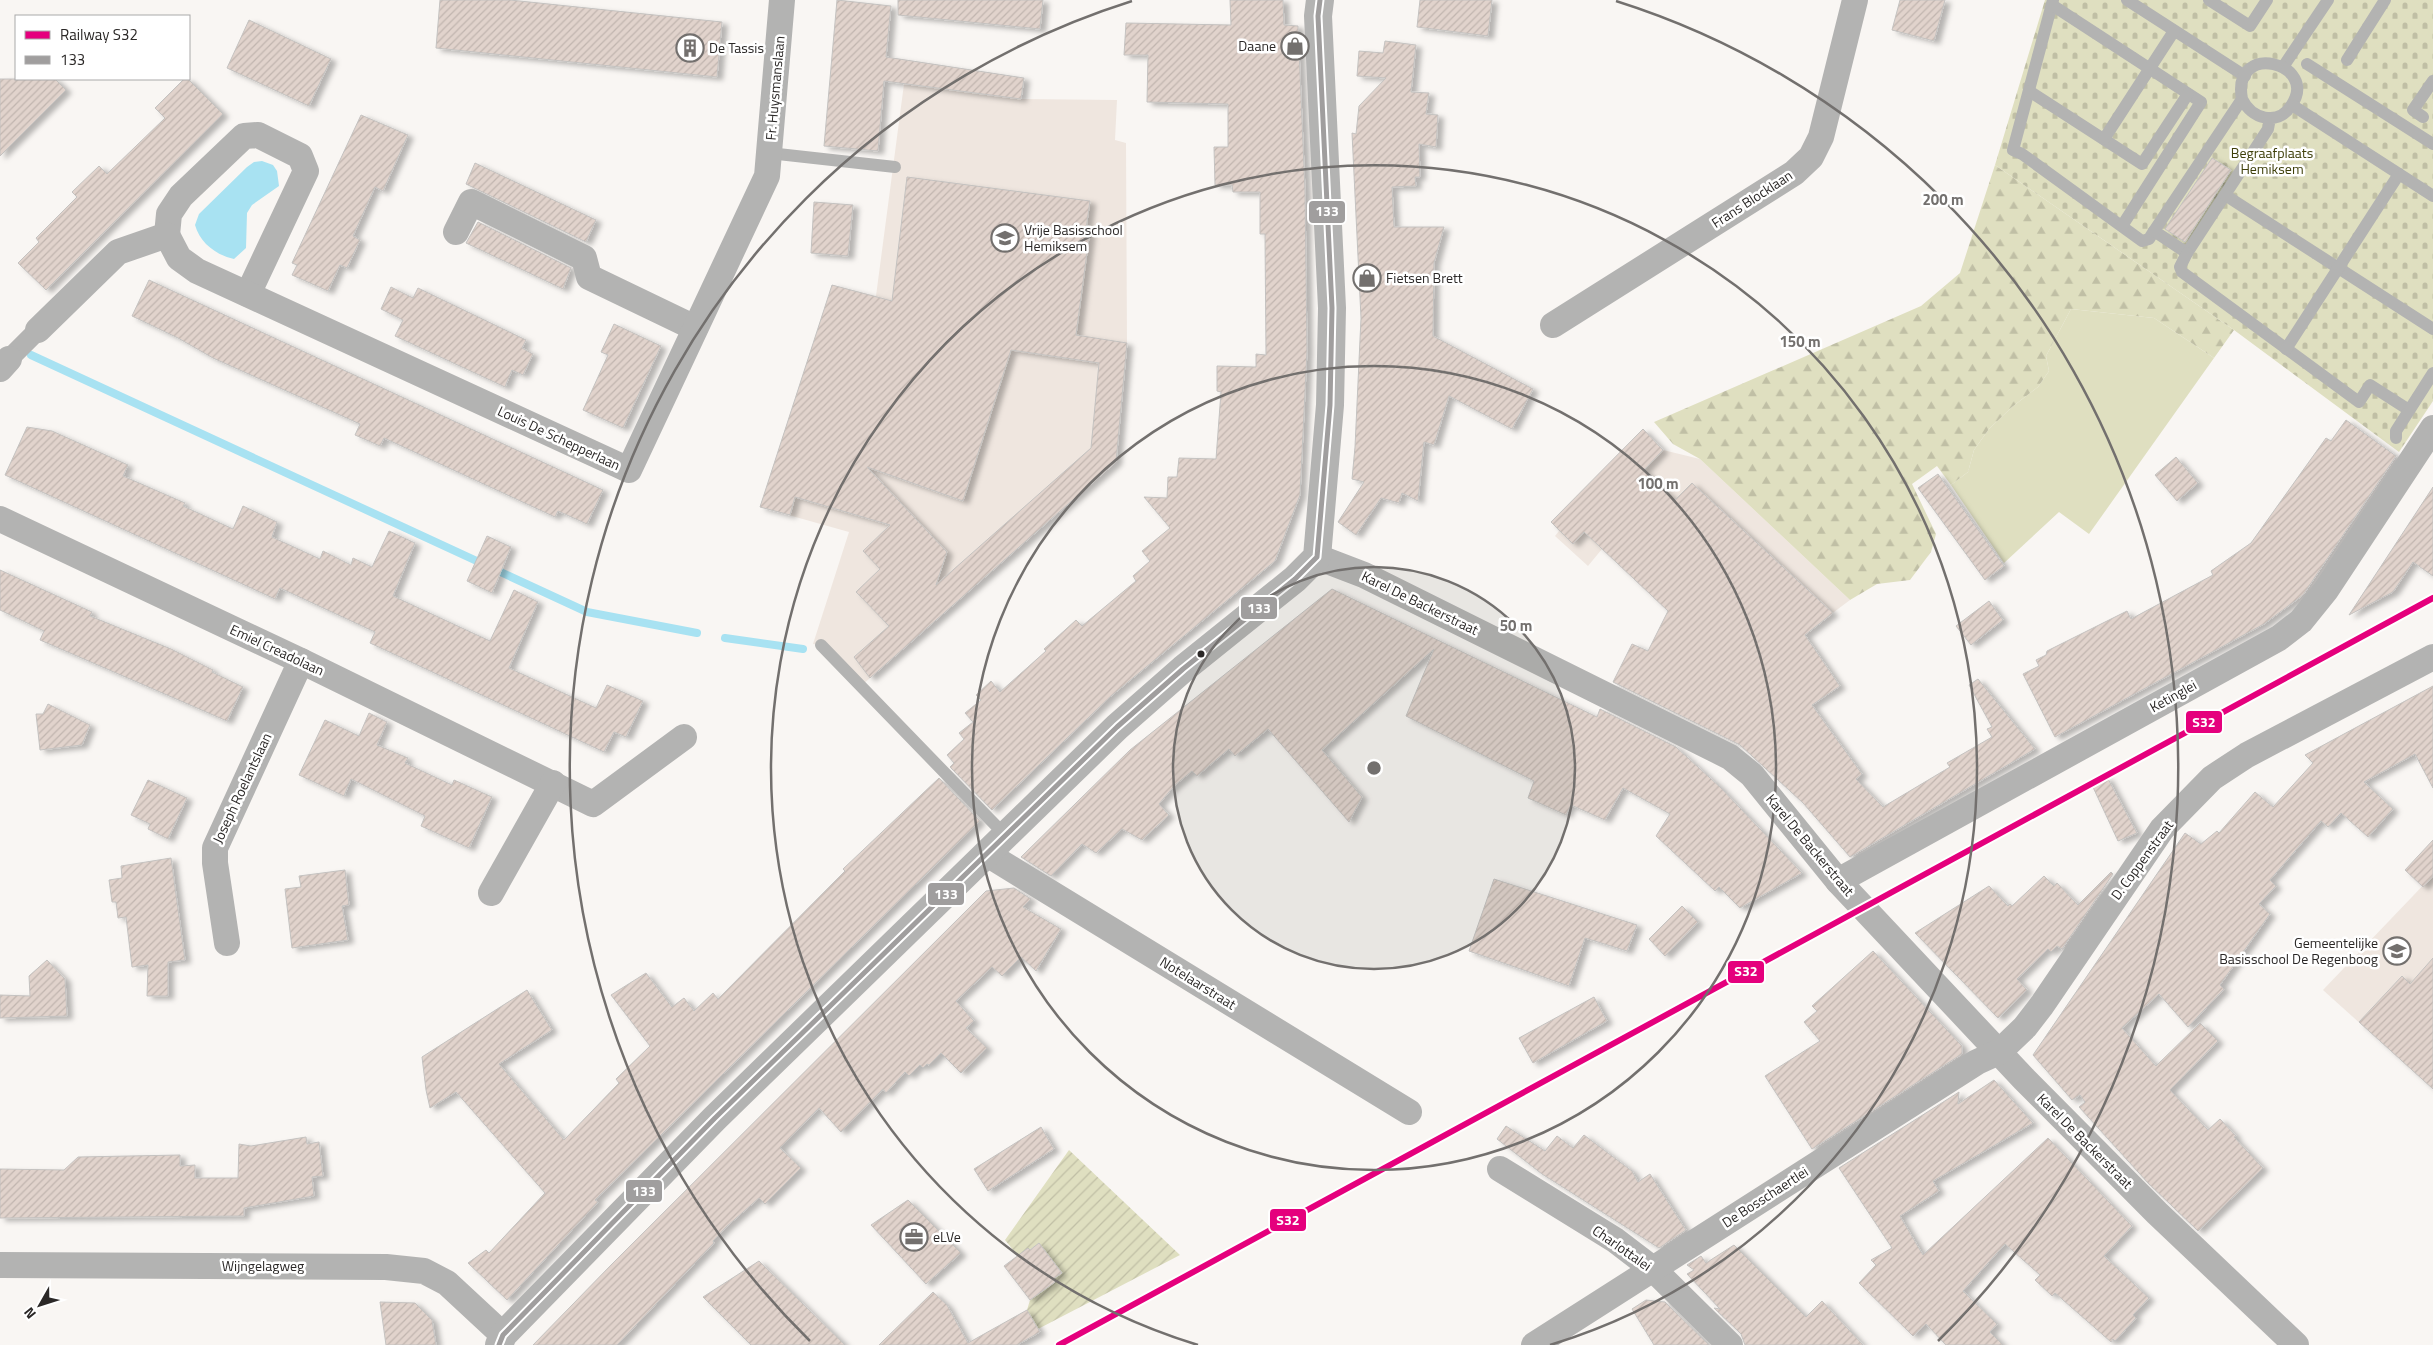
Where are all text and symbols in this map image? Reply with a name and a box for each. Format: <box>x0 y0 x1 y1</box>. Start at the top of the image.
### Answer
legend <box>15 15 190 80</box>
text: Railway S32 <box>60 23 138 46</box>
shop icon: Daane <box>1280 31 1310 61</box>
building icon: De Tassis <box>675 33 705 63</box>
street label: Fr. Huysmanslaan <box>759 35 790 141</box>
place label: Daane <box>1238 35 1276 56</box>
place label: De Tassis <box>709 37 764 58</box>
text: 133 <box>60 48 85 71</box>
park label: Begraafplaats Hemiksem <box>2231 142 2313 179</box>
street label: Frans Blocklaan <box>1707 164 1796 233</box>
text: 200 m <box>1922 188 1964 211</box>
line badge: 133 <box>1308 200 1346 224</box>
text: 133 <box>1315 200 1339 221</box>
place label: Vrije Basisschool Hemiksem <box>1024 219 1123 256</box>
school or university icon: Vrije Basisschool Hemiksem <box>990 223 1020 253</box>
shop icon: Fietsen Brett <box>1352 263 1382 293</box>
place label: Fietsen Brett <box>1386 267 1463 288</box>
text: 150 m <box>1779 330 1821 353</box>
street label: Louis De Schepperlaan <box>494 400 624 475</box>
text: 100 m <box>1637 472 1679 495</box>
street label: Karel De Backerstraat <box>1358 565 1482 640</box>
line badge: 133 <box>1240 596 1278 620</box>
text: 133 <box>1247 597 1271 618</box>
text: 50 m <box>1500 614 1532 637</box>
street label: Emiel Creadolaan <box>227 619 328 681</box>
unlabelled marker <box>1196 649 1206 659</box>
street label: Ketinglei <box>2145 674 2200 717</box>
line badge: S32 <box>2185 710 2223 734</box>
text: S32 <box>2192 711 2216 732</box>
street label: Joseph Roelantslaan <box>207 729 276 847</box>
centre of rings <box>1365 759 1383 777</box>
street label: Karel De Backerstraat <box>1761 789 1860 900</box>
street label: D. Coppenstraat <box>2105 815 2178 904</box>
line badge: 133 <box>927 882 965 906</box>
text: 133 <box>934 883 958 904</box>
place label: Gemeentelijke Basisschool De Regenboog <box>2219 932 2378 969</box>
school or university icon: Gemeentelijke Basisschool De Regenboog <box>2382 936 2412 966</box>
street label: Notelaarstraat <box>1156 951 1240 1014</box>
line badge: S32 <box>1727 960 1765 984</box>
text: S32 <box>1734 960 1758 981</box>
street label: Karel De Backerstraat <box>2033 1088 2138 1193</box>
street label: De Bosschaertlei <box>1717 1161 1812 1232</box>
line badge: 133 <box>625 1179 663 1203</box>
text: 133 <box>632 1180 656 1201</box>
line badge: S32 <box>1269 1208 1307 1232</box>
text: S32 <box>1276 1209 1300 1230</box>
street label: Charlottalei <box>1589 1220 1656 1276</box>
office icon: eLVe <box>899 1222 929 1252</box>
place label: eLVe <box>933 1226 961 1247</box>
street label: Wijngelagweg <box>222 1255 304 1276</box>
north arrow <box>15 1280 65 1330</box>
text: N <box>18 1303 41 1324</box>

